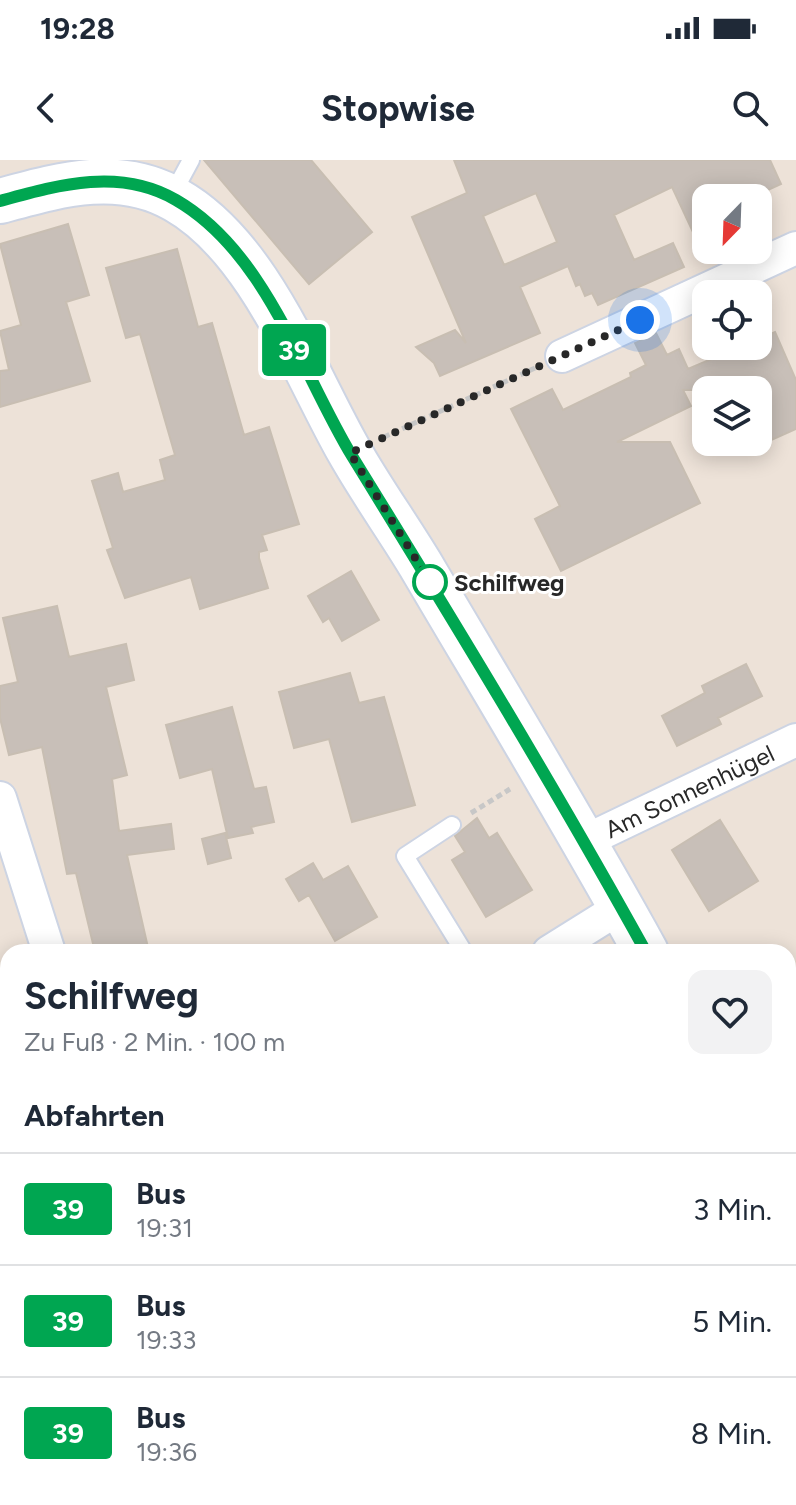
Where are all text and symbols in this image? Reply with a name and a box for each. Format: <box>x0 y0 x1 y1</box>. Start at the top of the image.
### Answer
text: 19:28 <box>40 10 115 47</box>
icon: back <box>24 86 68 130</box>
icon: search <box>728 86 772 130</box>
text: Stopwise <box>321 87 475 130</box>
north arrow <box>692 184 772 264</box>
map controls <box>692 184 772 456</box>
button: locate <box>692 280 772 360</box>
your location <box>620 300 660 340</box>
line badge: 39 <box>258 324 330 376</box>
text: 39 <box>278 333 310 367</box>
button: layers <box>692 376 772 456</box>
marker: Schilfweg <box>413 565 447 599</box>
place label: Schilfweg <box>454 568 564 597</box>
street label: Am Sonnenhügel <box>600 738 779 844</box>
button: heart <box>688 970 772 1054</box>
text: Schilfweg <box>24 973 199 1019</box>
text: Zu Fuß · 2 Min. · 100 m <box>24 1026 285 1058</box>
text: Abfahrten <box>24 1097 165 1134</box>
text: Bus <box>136 1175 185 1212</box>
text: 3 Min. <box>693 1191 772 1228</box>
text: 39 <box>52 1192 84 1226</box>
text: 19:31 <box>136 1212 193 1244</box>
text: Bus <box>136 1287 185 1324</box>
text: 5 Min. <box>692 1303 772 1340</box>
text: 39 <box>52 1304 84 1338</box>
text: 19:33 <box>136 1324 196 1356</box>
text: Bus <box>136 1399 185 1436</box>
text: 8 Min. <box>691 1415 772 1452</box>
text: 39 <box>52 1416 84 1450</box>
text: 19:36 <box>136 1436 197 1468</box>

